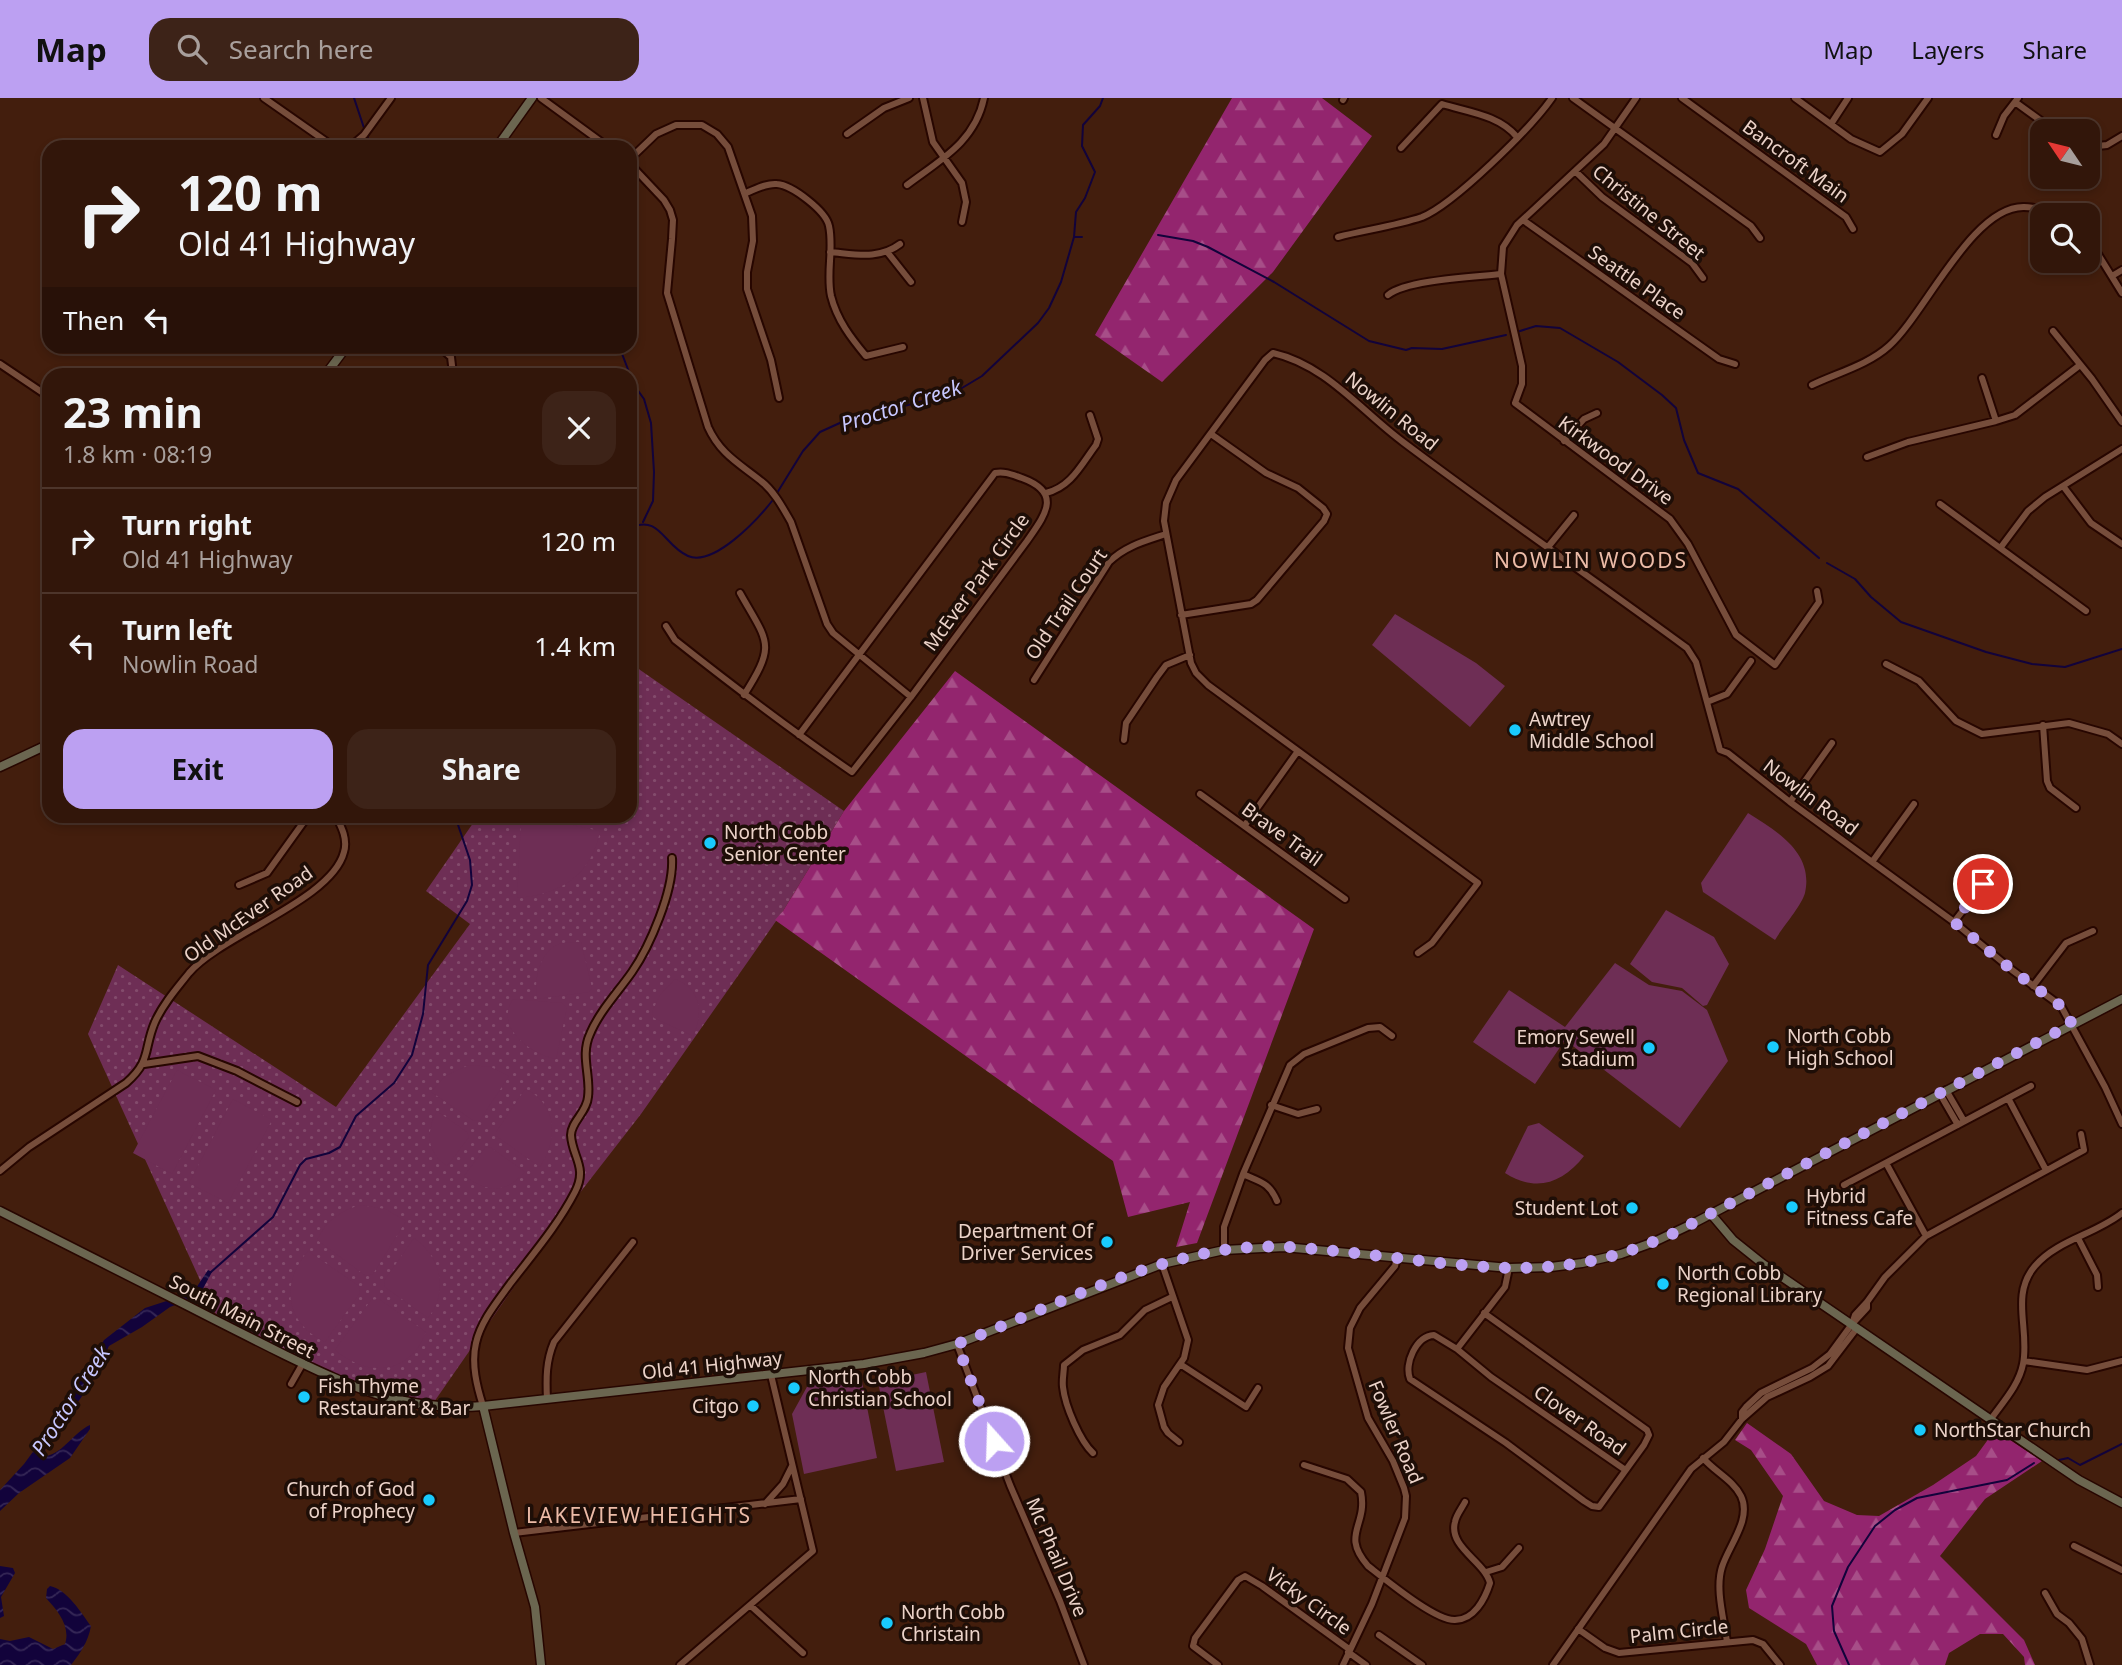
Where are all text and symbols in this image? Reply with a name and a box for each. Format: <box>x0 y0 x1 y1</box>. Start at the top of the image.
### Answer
search box <box>149 18 639 81</box>
text: Map <box>35 27 107 72</box>
icon: search <box>173 30 211 68</box>
text: Search here <box>229 31 373 67</box>
text: Map <box>1823 33 1873 66</box>
text: Layers <box>1911 33 1985 66</box>
text: Share <box>2023 33 2087 66</box>
street label: Bancroft Main <box>1738 114 1854 208</box>
north arrow <box>2030 119 2100 189</box>
map controls <box>2030 119 2100 273</box>
text: 120 m <box>178 159 323 225</box>
street label: Christine Street <box>1587 159 1711 266</box>
icon: right <box>63 168 154 259</box>
button: search <box>2030 203 2100 273</box>
text: Old 41 Highway <box>178 222 415 265</box>
street label: Seattle Place <box>1583 239 1691 325</box>
icon: left <box>138 301 176 339</box>
text: Then <box>63 302 124 338</box>
street label: Nowlin Road <box>1340 365 1444 457</box>
water label: Proctor Creek <box>837 372 966 438</box>
text: 23 min <box>63 383 203 440</box>
button: close <box>542 391 616 465</box>
street label: Kirkwood Drive <box>1553 409 1679 511</box>
text: 1.8 km · 08:19 <box>63 438 212 470</box>
text: Turn right <box>122 507 252 543</box>
street label: McEver Park Circle <box>917 508 1035 656</box>
icon: right <box>63 522 101 560</box>
text: 120 m <box>540 523 616 559</box>
text: Old 41 Highway <box>122 543 292 575</box>
street label: Old Trail Court <box>1019 543 1113 665</box>
district label: NOWLIN WOODS <box>1494 546 1688 574</box>
text: Turn left <box>122 612 233 648</box>
icon: left <box>63 627 101 665</box>
text: 1.4 km <box>534 628 616 664</box>
text: Nowlin Road <box>122 648 258 680</box>
place label: Awtrey Middle School <box>1529 706 1654 754</box>
marker: Awtrey Middle School <box>1507 722 1523 738</box>
button: Exit <box>63 729 333 809</box>
button: Share <box>347 729 616 809</box>
street label: Nowlin Road <box>1758 753 1864 841</box>
street label: Brave Trail <box>1237 796 1327 872</box>
place label: North Cobb Senior Center <box>724 819 846 867</box>
marker: North Cobb Senior Center <box>702 835 718 851</box>
pin <box>1953 854 2013 914</box>
street label: Old McEver Road <box>178 860 318 968</box>
icon: arrive <box>1964 865 2002 903</box>
place label: North Cobb High School <box>1787 1023 1894 1071</box>
place label: Emory Sewell Stadium <box>1516 1024 1635 1072</box>
marker: North Cobb High School <box>1765 1039 1781 1055</box>
marker: Emory Sewell Stadium <box>1641 1040 1657 1056</box>
place label: Hybrid Fitness Cafe <box>1806 1183 1913 1231</box>
place label: Student Lot <box>1515 1195 1618 1221</box>
marker: Hybrid Fitness Cafe <box>1784 1199 1800 1215</box>
marker: Student Lot <box>1624 1200 1640 1216</box>
place label: Department Of Driver Services <box>958 1218 1094 1266</box>
marker: Department Of Driver Services <box>1099 1234 1115 1250</box>
place label: North Cobb Regional Library <box>1677 1260 1822 1308</box>
street label: South Main Street <box>165 1268 319 1364</box>
marker: North Cobb Regional Library <box>1655 1276 1671 1292</box>
water label: Proctor Creek <box>24 1339 117 1461</box>
street label: Old 41 Highway <box>641 1345 784 1385</box>
place label: North Cobb Christian School <box>808 1364 952 1412</box>
place label: Fish Thyme Restaurant & Bar <box>318 1373 470 1421</box>
street label: Fowler Road <box>1363 1376 1429 1488</box>
street label: Clover Road <box>1529 1379 1631 1461</box>
marker: North Cobb Christian School <box>786 1380 802 1396</box>
marker: Fish Thyme Restaurant & Bar <box>296 1389 312 1405</box>
place label: Citgo <box>692 1393 739 1419</box>
marker: Citgo <box>745 1398 761 1414</box>
position arrow <box>957 1404 1031 1478</box>
place label: NorthStar Church <box>1934 1417 2091 1443</box>
marker: NorthStar Church <box>1912 1422 1928 1438</box>
place label: Church of God of Prophecy <box>286 1476 415 1524</box>
marker: Church of God of Prophecy <box>421 1492 437 1508</box>
street label: Mc Phail Drive <box>1020 1494 1094 1620</box>
district label: LAKEVIEW HEIGHTS <box>526 1501 752 1529</box>
street label: Vicky Circle <box>1261 1561 1357 1641</box>
place label: North Cobb Christain <box>901 1599 1005 1647</box>
street label: Palm Circle <box>1628 1613 1730 1649</box>
marker: North Cobb Christain <box>879 1615 895 1631</box>

